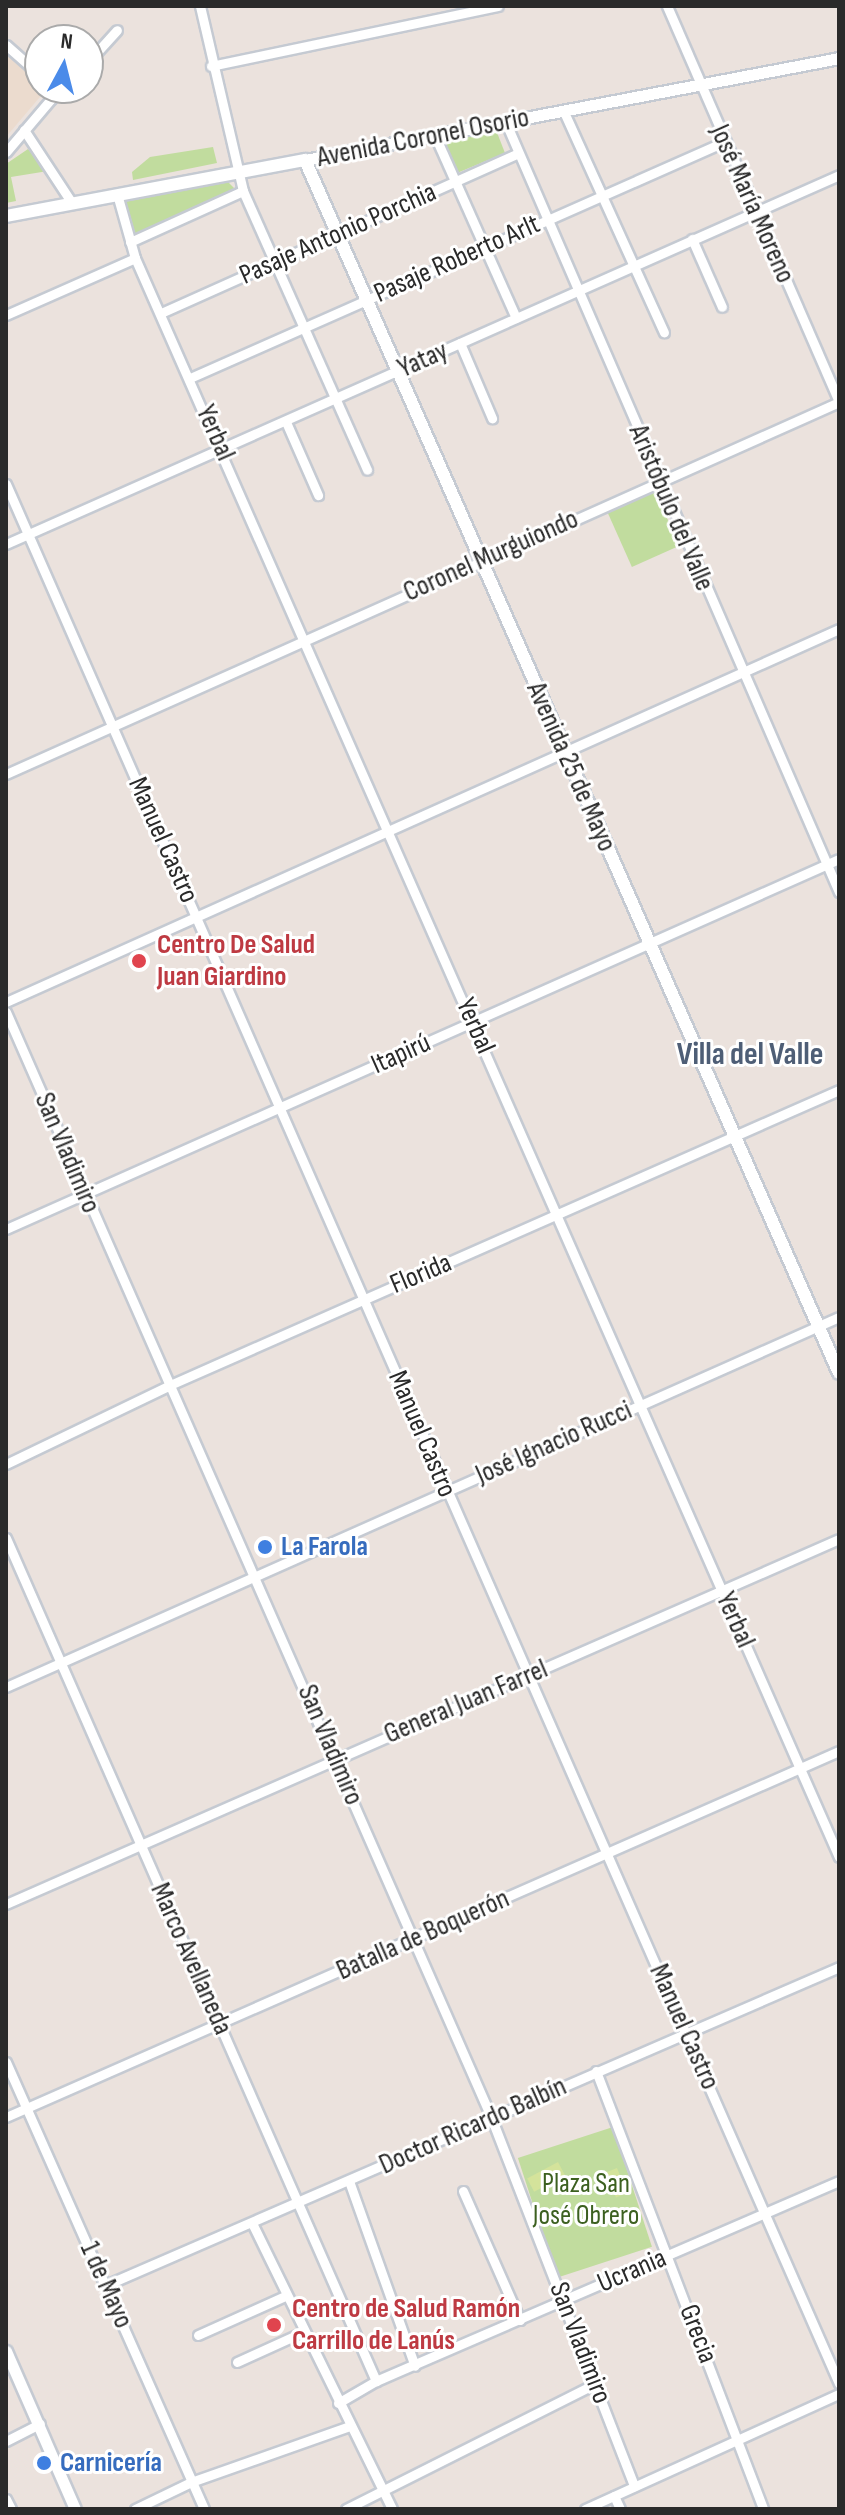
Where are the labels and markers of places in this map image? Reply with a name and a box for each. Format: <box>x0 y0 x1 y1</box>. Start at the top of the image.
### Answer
place label: Centro De Salud Juan Giardino <box>157 928 315 994</box>
marker: Centro De Salud Juan Giardino <box>128 950 150 972</box>
place label: La Farola <box>281 1530 368 1564</box>
marker: La Farola <box>256 1538 274 1556</box>
place label: Centro de Salud Ramón Carrillo de Lanús <box>292 2292 520 2358</box>
marker: Centro de Salud Ramón Carrillo de Lanús <box>263 2314 285 2336</box>
place label: Carnicería <box>60 2446 162 2480</box>
marker: Carnicería <box>35 2454 53 2472</box>

